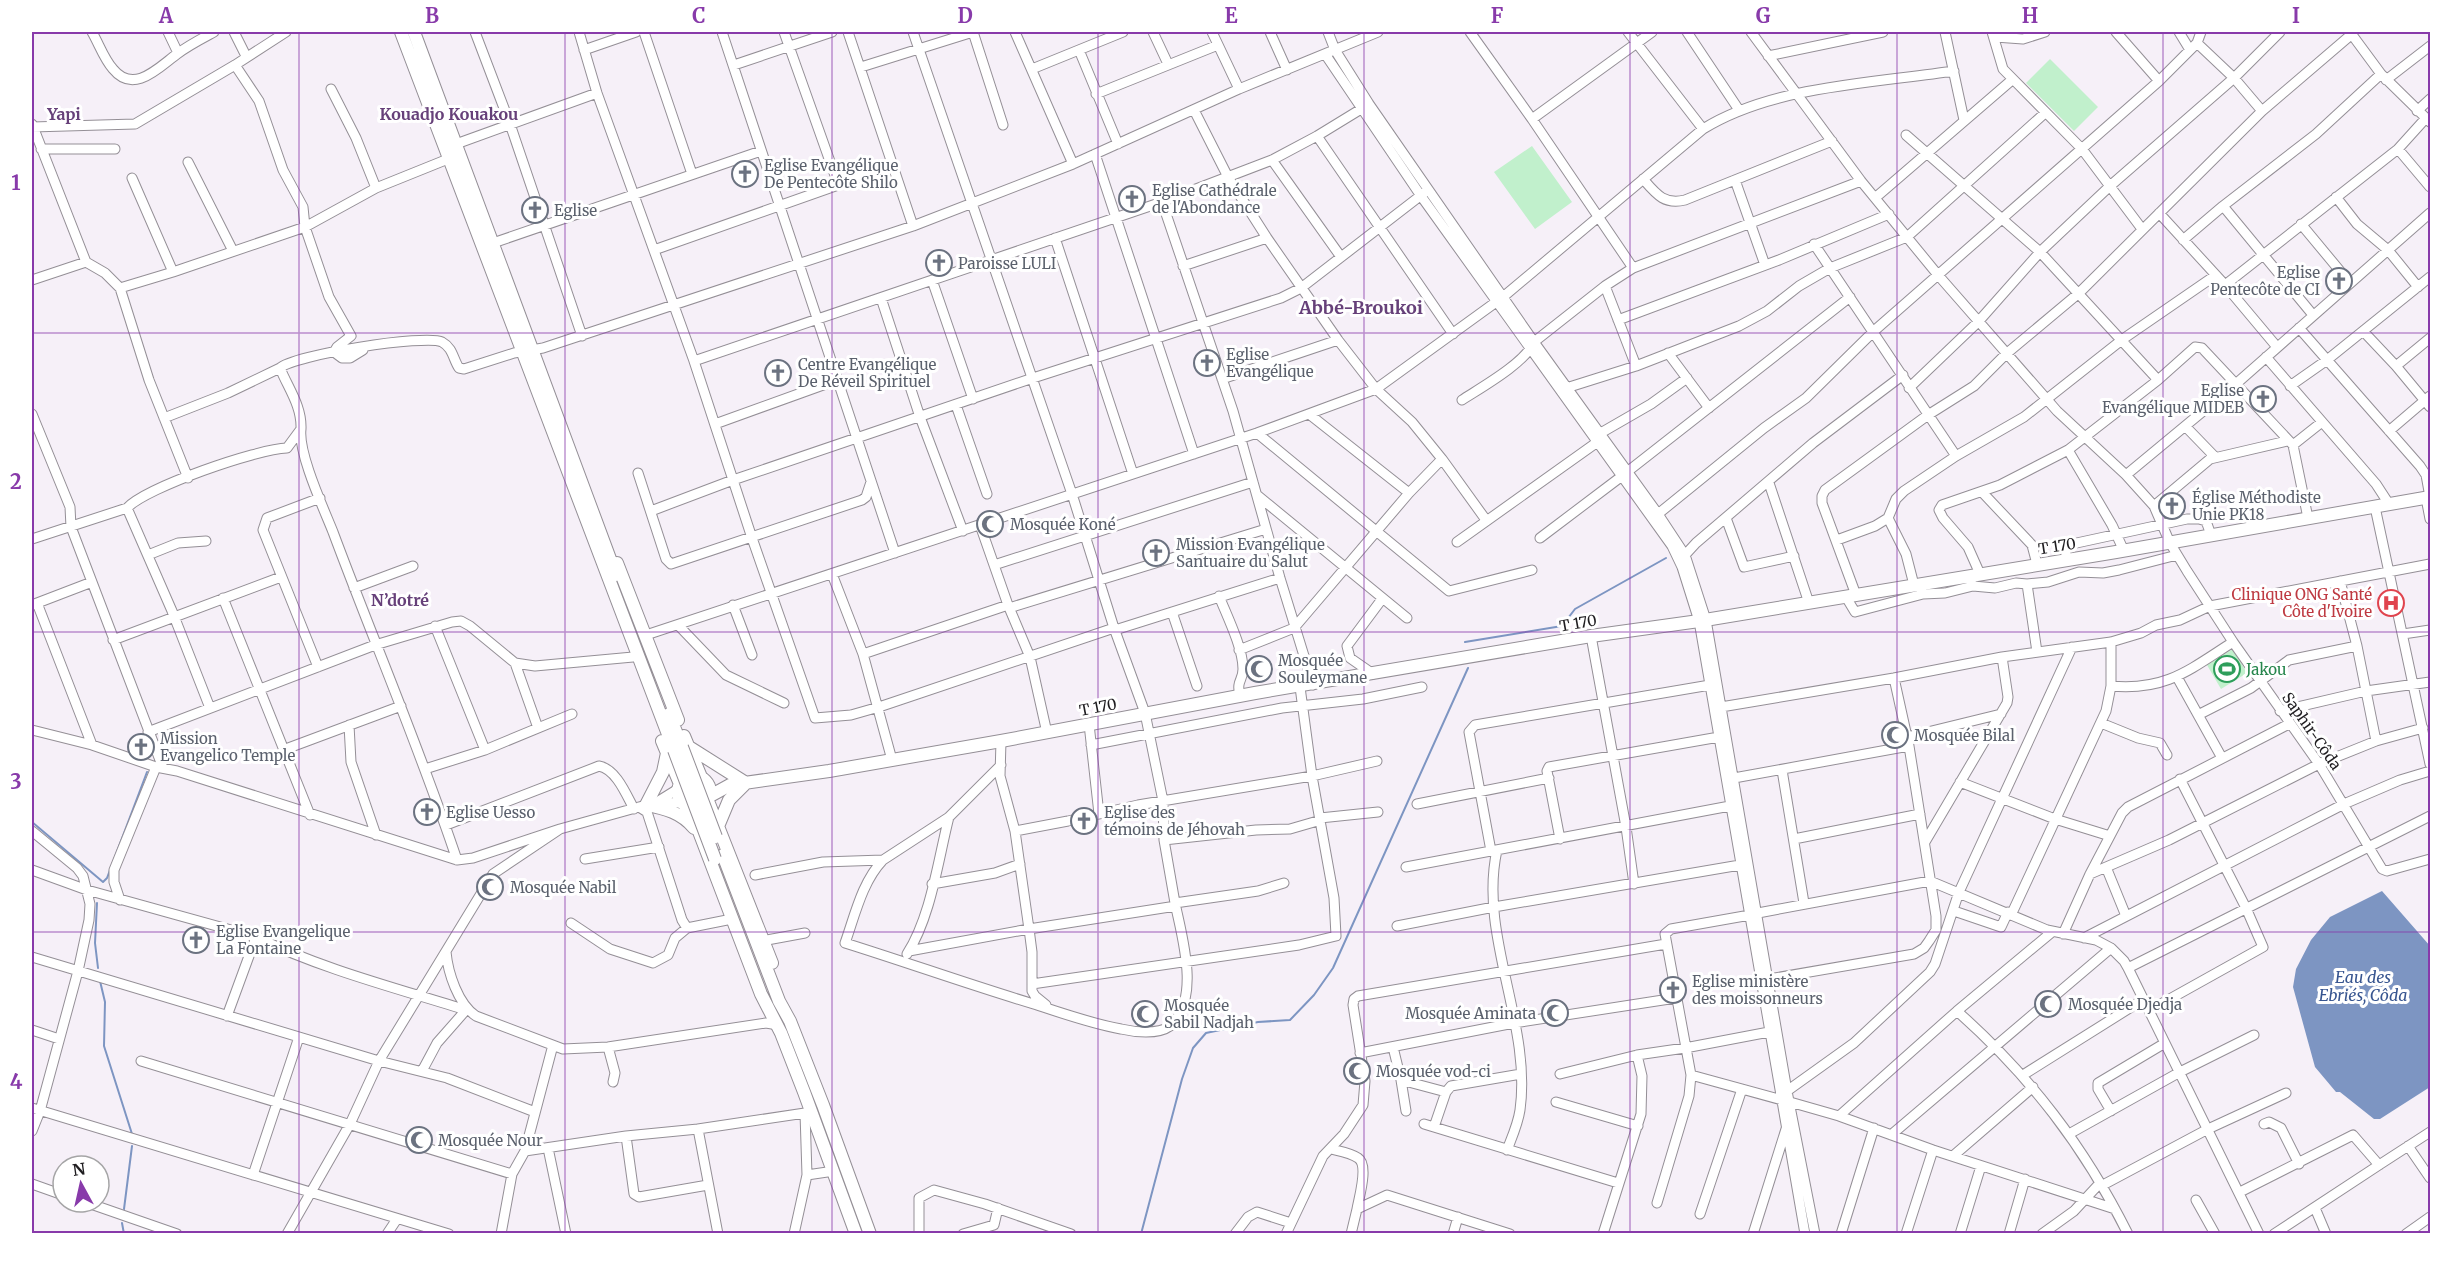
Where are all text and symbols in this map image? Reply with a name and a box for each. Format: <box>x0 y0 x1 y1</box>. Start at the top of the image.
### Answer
text: A <box>158 3 174 28</box>
text: B <box>425 3 439 28</box>
text: C <box>692 3 706 28</box>
text: D <box>957 3 973 28</box>
text: E <box>1224 3 1238 28</box>
text: F <box>1491 3 1504 28</box>
text: G <box>1756 3 1771 28</box>
text: H <box>2022 3 2038 28</box>
text: I <box>2292 3 2300 28</box>
district label: Yapi <box>46 104 81 124</box>
district label: Kouadjo Kouakou <box>380 104 518 124</box>
place label: Eglise Evangélique De Pentecôte Shilo <box>764 156 898 192</box>
church icon: Eglise Evangélique De Pentecôte Shilo <box>730 159 760 189</box>
text: 1 <box>11 170 21 195</box>
place label: Eglise Cathédrale de l'Abondance <box>1152 181 1277 217</box>
church icon: Eglise Cathédrale de l'Abondance <box>1117 184 1147 214</box>
church icon: Eglise <box>520 195 550 225</box>
place label: Eglise <box>554 201 597 220</box>
church icon: Paroisse LULI <box>924 248 954 278</box>
place label: Paroisse LULI <box>958 254 1056 273</box>
place label: Eglise Pentecôte de CI <box>2210 263 2320 299</box>
church icon: Eglise Pentecôte de CI <box>2324 266 2354 296</box>
district label: Abbé-Broukoi <box>1298 296 1423 319</box>
place label: Eglise Evangélique <box>1226 345 1314 381</box>
church icon: Eglise Evangélique <box>1192 348 1222 378</box>
place label: Centre Evangélique De Réveil Spirituel <box>798 355 937 391</box>
church icon: Centre Evangélique De Réveil Spirituel <box>763 358 793 388</box>
place label: Eglise Evangélique MIDEB <box>2102 381 2244 417</box>
church icon: Eglise Evangélique MIDEB <box>2248 384 2278 414</box>
text: 2 <box>10 469 22 494</box>
place label: Église Méthodiste Unie PK18 <box>2192 487 2321 524</box>
church icon: Église Méthodiste Unie PK18 <box>2157 491 2187 521</box>
mosque icon: Mosquée Koné <box>975 509 1005 539</box>
place label: Mosquée Koné <box>1010 515 1116 534</box>
street label: T 170 <box>2037 534 2077 558</box>
place label: Mission Evangélique Santuaire du Salut <box>1176 535 1325 571</box>
church icon: Mission Evangélique Santuaire du Salut <box>1141 538 1171 568</box>
place label: Clinique ONG Santé Côte d'Ivoire <box>2231 585 2372 621</box>
hospital icon: Clinique ONG Santé Côte d'Ivoire <box>2376 588 2406 618</box>
district label: N’dotré <box>371 590 429 610</box>
street label: T 170 <box>1558 610 1598 636</box>
place label: Mosquée Souleymane <box>1278 651 1367 687</box>
mosque icon: Mosquée Souleymane <box>1244 654 1274 684</box>
sports icon: Jakou <box>2212 654 2242 684</box>
place label: Jakou <box>2245 660 2286 679</box>
street label: Saphir-Côda <box>2278 689 2346 773</box>
street label: T 170 <box>1078 694 1118 720</box>
mosque icon: Mosquée Bilal <box>1880 720 1910 750</box>
place label: Mosquée Bilal <box>1914 726 2015 745</box>
place label: Mission Evangelico Temple <box>160 729 295 765</box>
church icon: Mission Evangelico Temple <box>126 732 156 762</box>
text: 3 <box>10 769 22 794</box>
church icon: Eglise Uesso <box>412 797 442 827</box>
place label: Eglise Uesso <box>446 803 535 822</box>
place label: Eglise des témoins de Jéhovah <box>1104 803 1245 839</box>
church icon: Eglise des témoins de Jéhovah <box>1069 806 1099 836</box>
mosque icon: Mosquée Nabil <box>475 872 505 902</box>
place label: Mosquée Nabil <box>510 878 617 897</box>
place label: Eglise Evangelique La Fontaine <box>216 922 350 958</box>
church icon: Eglise Evangelique La Fontaine <box>181 925 211 955</box>
water label: Eau des Ebriés, Côda <box>2319 967 2407 1005</box>
place label: Eglise ministère des moissonneurs <box>1692 972 1823 1008</box>
church icon: Eglise ministère des moissonneurs <box>1658 975 1688 1005</box>
mosque icon: Mosquée Djedja <box>2033 989 2063 1019</box>
place label: Mosquée Djedja <box>2068 995 2182 1014</box>
place label: Mosquée Sabil Nadjah <box>1164 996 1254 1032</box>
mosque icon: Mosquée Aminata <box>1540 998 1570 1028</box>
mosque icon: Mosquée Sabil Nadjah <box>1130 999 1160 1029</box>
place label: Mosquée Aminata <box>1405 1004 1536 1023</box>
mosque icon: Mosquée vod-ci <box>1342 1056 1372 1086</box>
place label: Mosquée vod-ci <box>1376 1062 1491 1081</box>
text: 4 <box>10 1069 23 1094</box>
mosque icon: Mosquée Nour <box>404 1125 434 1155</box>
place label: Mosquée Nour <box>438 1131 543 1150</box>
north arrow <box>51 1154 111 1214</box>
text: N <box>71 1158 87 1180</box>

